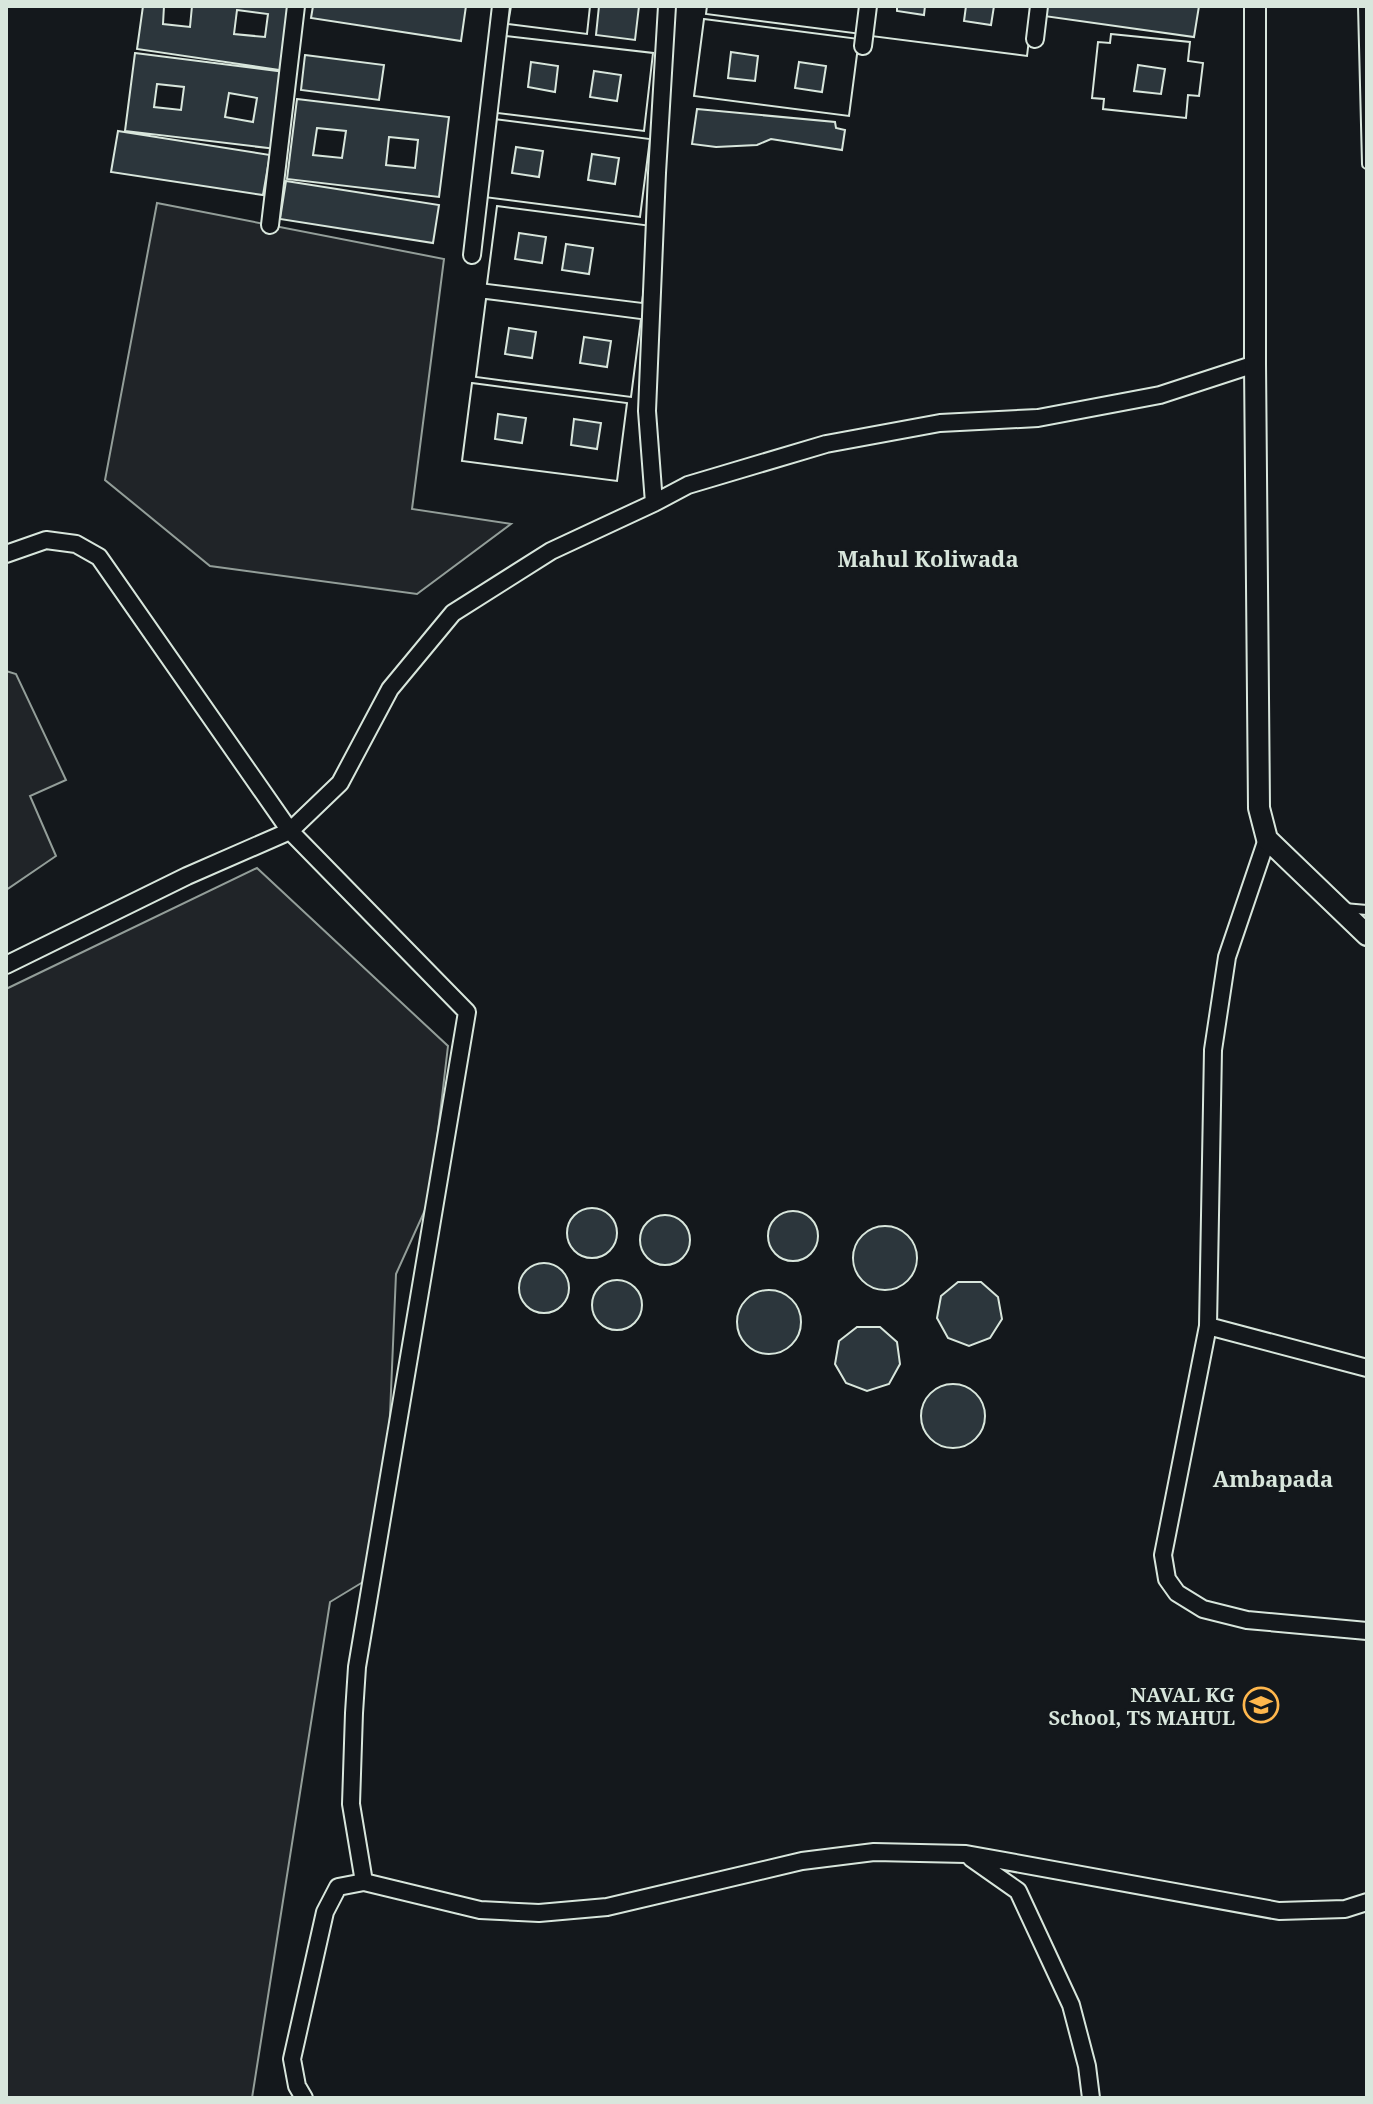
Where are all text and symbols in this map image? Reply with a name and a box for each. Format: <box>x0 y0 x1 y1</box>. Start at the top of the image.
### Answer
district label: Mahul Koliwada <box>837 543 1019 573</box>
district label: Ambapada <box>1213 1463 1333 1493</box>
place label: NAVAL KG School, TS MAHUL <box>1049 1681 1235 1731</box>
school or university icon: NAVAL KG School, TS MAHUL <box>1242 1686 1280 1724</box>

